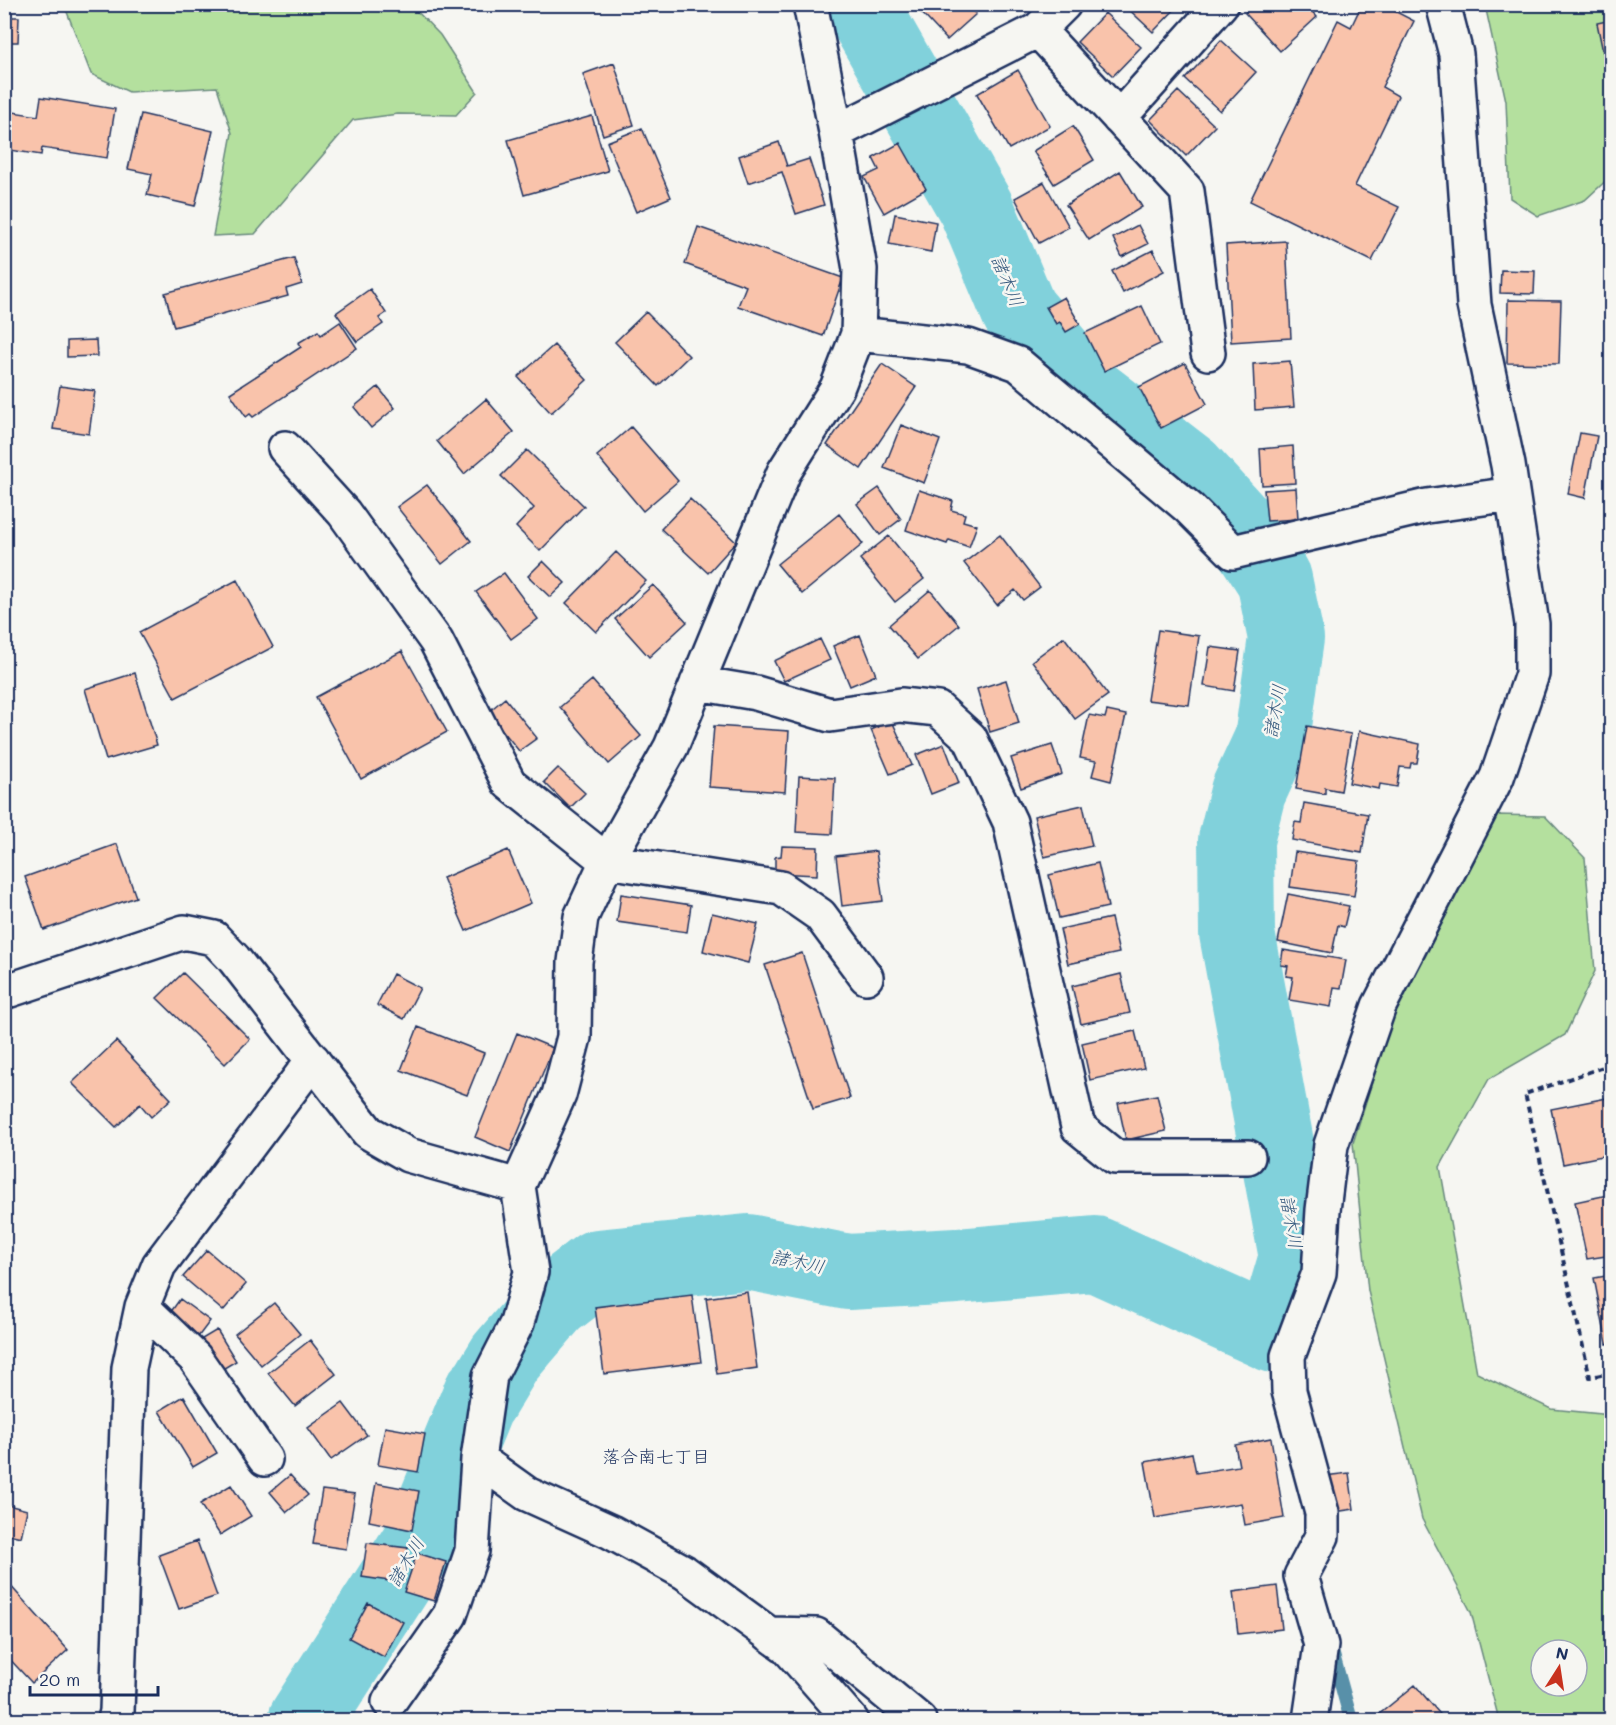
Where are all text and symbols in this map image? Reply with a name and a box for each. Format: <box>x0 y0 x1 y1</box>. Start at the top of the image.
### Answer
water label: 諸木川 <box>986 251 1030 310</box>
water label: 諸木川 <box>1258 682 1291 739</box>
water label: 諸木川 <box>1275 1193 1308 1250</box>
water label: 諸木川 <box>769 1244 827 1278</box>
district label: 落合南七丁目 <box>602 1444 710 1468</box>
water label: 諸木川 <box>381 1532 429 1591</box>
north arrow <box>1529 1638 1589 1698</box>
text: N <box>1554 1641 1570 1664</box>
scale bar <box>30 1659 158 1697</box>
text: 20 m <box>39 1667 80 1691</box>

